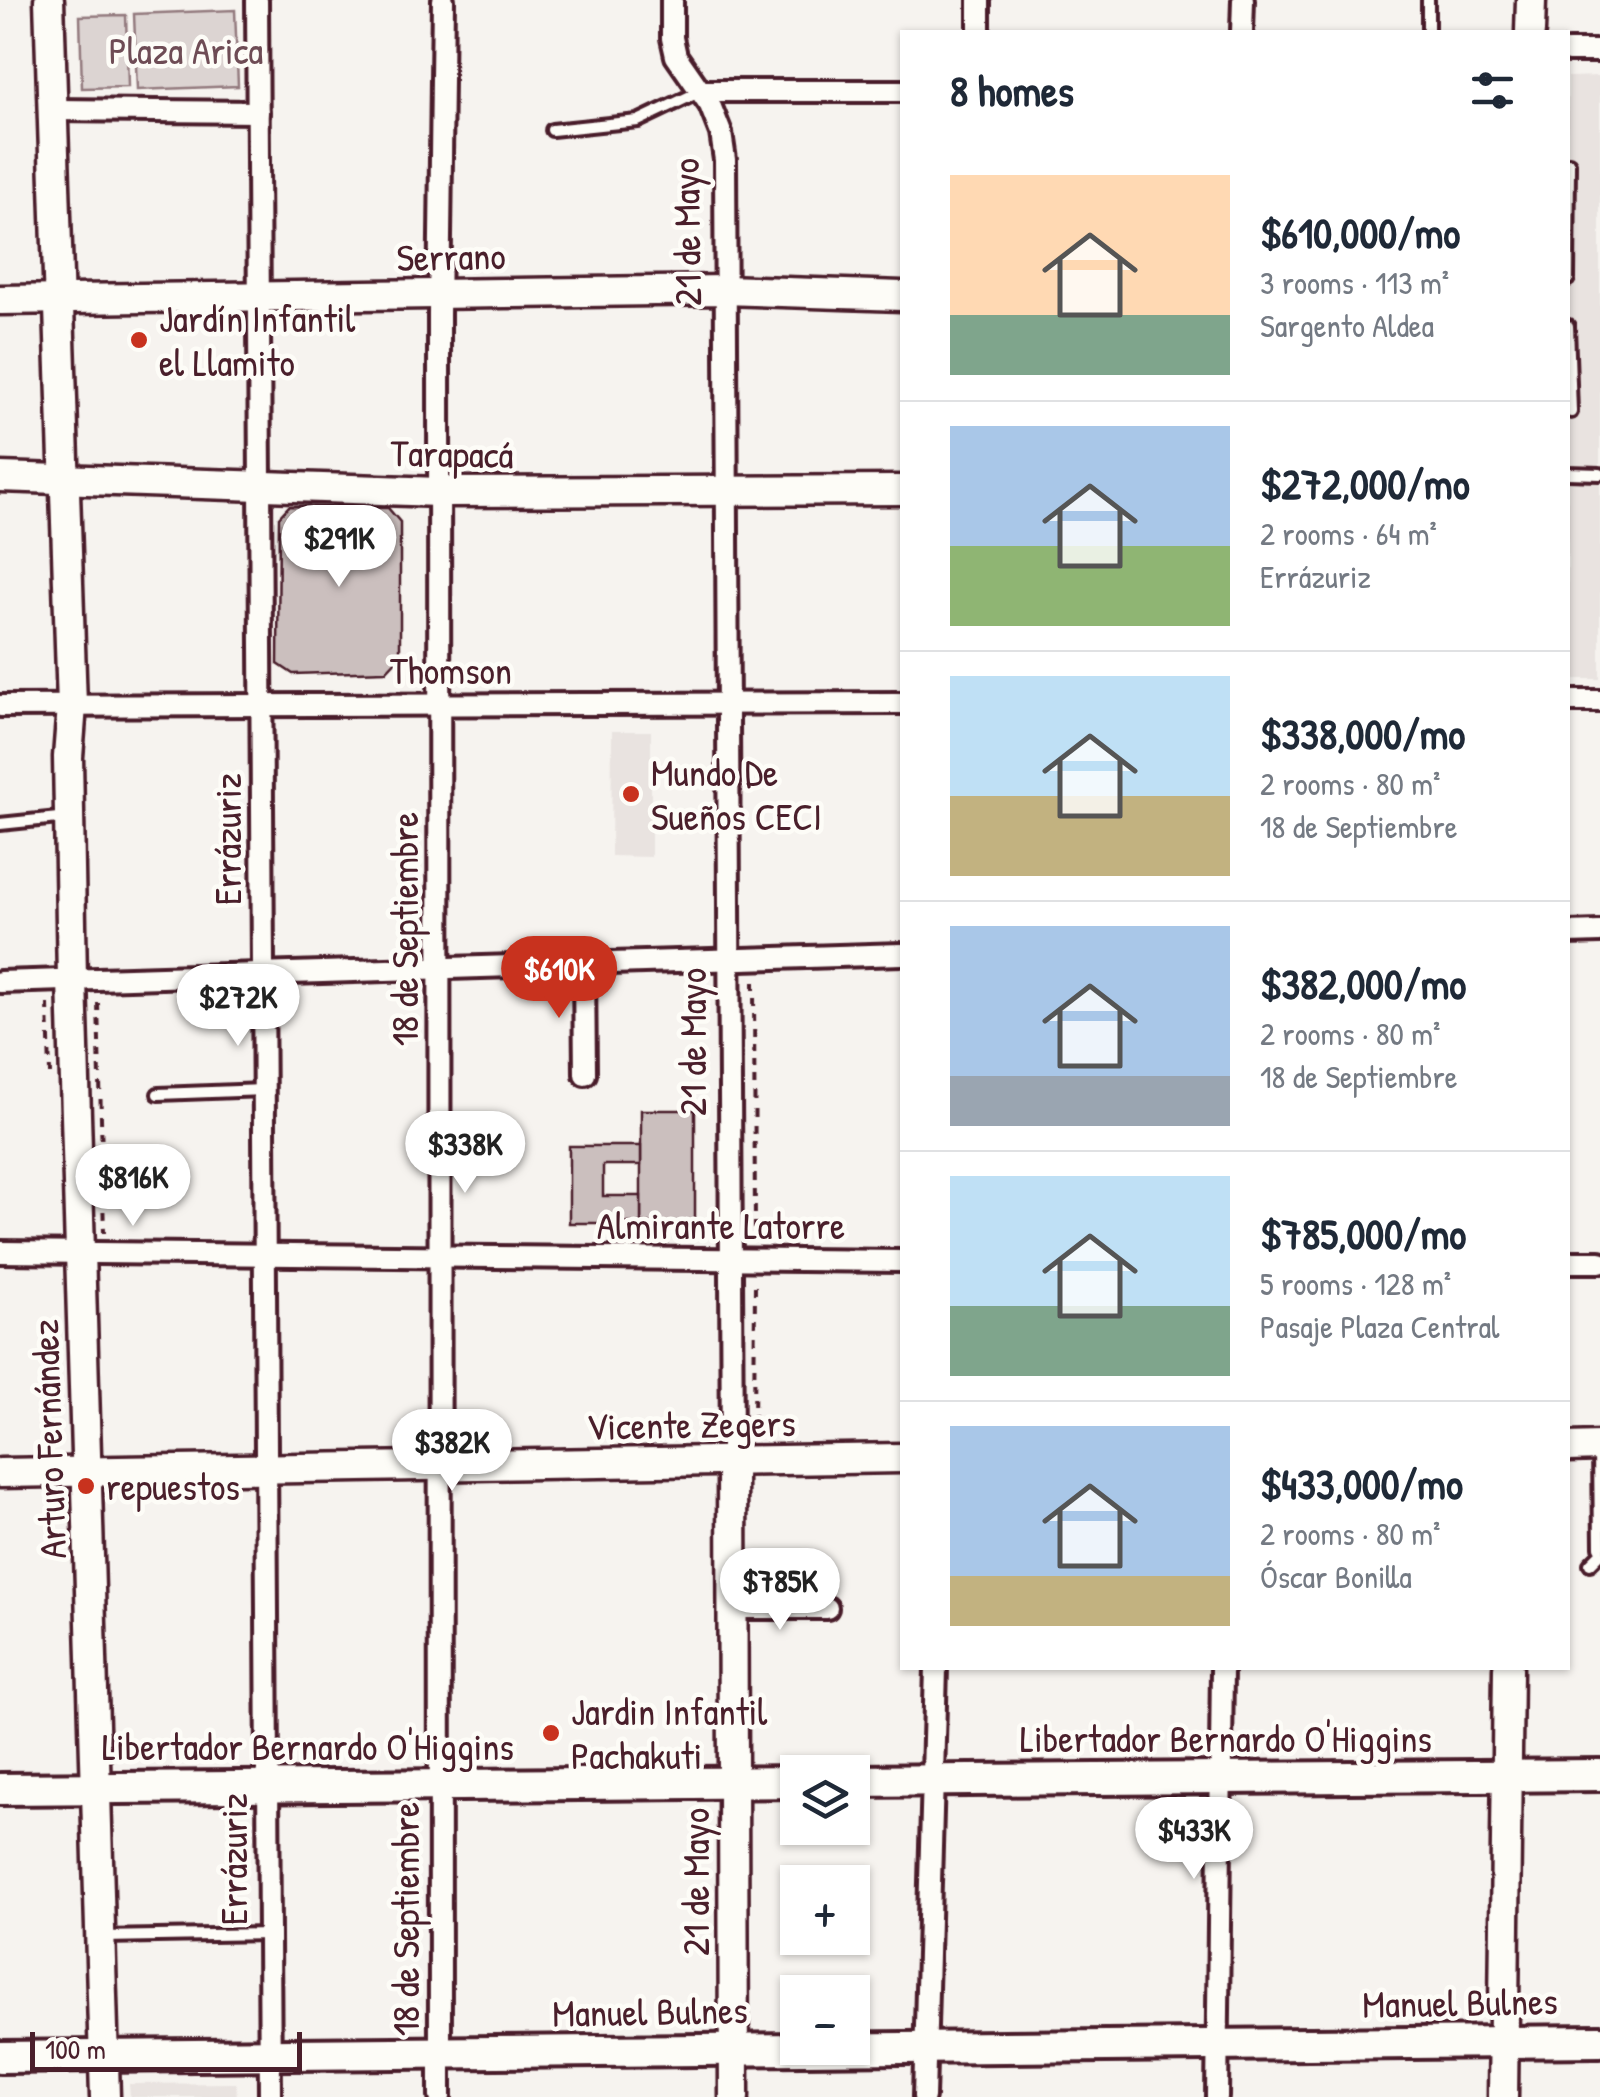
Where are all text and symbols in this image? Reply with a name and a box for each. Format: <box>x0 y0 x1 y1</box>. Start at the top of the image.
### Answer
park label: Plaza Arica <box>109 24 263 76</box>
text: 8 homes <box>950 62 1074 119</box>
icon: filters <box>1465 63 1520 118</box>
street label: 21 de Mayo <box>659 158 713 306</box>
text: $610,000/mo <box>1260 204 1460 261</box>
icon: home <box>1030 215 1150 335</box>
street label: Serrano <box>396 229 506 283</box>
text: 3 rooms · 113 m² <box>1260 261 1449 304</box>
place label: Jardín Infantil el Llamito <box>159 292 356 388</box>
text: Sargento Aldea <box>1260 304 1434 347</box>
marker: Jardín Infantil el Llamito <box>128 329 150 351</box>
street label: Tarapacá <box>390 426 514 480</box>
text: $272,000/mo <box>1260 455 1470 512</box>
icon: home <box>1030 466 1150 586</box>
pin: $291K <box>269 505 409 590</box>
text: 2 rooms · 64 m² <box>1260 512 1437 555</box>
text: $291K <box>303 516 375 559</box>
text: Errázuriz <box>1260 555 1371 598</box>
street label: Thomson <box>390 644 512 696</box>
text: $338,000/mo <box>1260 705 1465 762</box>
icon: home <box>1030 716 1150 836</box>
place label: Mundo De Sueños CECI <box>651 746 822 842</box>
text: 2 rooms · 80 m² <box>1260 762 1440 805</box>
street label: Errázuriz <box>201 773 253 905</box>
marker: Mundo De Sueños CECI <box>620 783 642 805</box>
text: 18 de Septiembre <box>1260 805 1457 848</box>
street label: 18 de Septiembre <box>378 812 430 1046</box>
pin: $610K <box>489 936 629 1021</box>
text: $610K <box>523 947 595 990</box>
text: $382,000/mo <box>1260 955 1466 1012</box>
pin: $272K <box>168 964 308 1049</box>
icon: home <box>1030 966 1150 1086</box>
street label: 21 de Mayo <box>666 968 718 1116</box>
text: $272K <box>199 975 277 1018</box>
text: 2 rooms · 80 m² <box>1260 1012 1440 1055</box>
text: 18 de Septiembre <box>1260 1055 1457 1098</box>
pin: $338K <box>395 1111 535 1196</box>
text: $338K <box>427 1122 503 1165</box>
pin: $816K <box>63 1144 203 1229</box>
text: $816K <box>97 1155 169 1198</box>
street label: Almirante Latorre <box>597 1199 845 1251</box>
text: $785,000/mo <box>1260 1205 1466 1262</box>
icon: home <box>1030 1216 1150 1336</box>
text: 5 rooms · 128 m² <box>1260 1262 1451 1305</box>
text: Pasaje Plaza Central <box>1260 1305 1500 1348</box>
street label: Arturo Fernández <box>18 1318 78 1560</box>
street label: Vicente Zegers <box>586 1396 796 1452</box>
pin: $382K <box>382 1409 522 1494</box>
text: $382K <box>414 1420 490 1463</box>
text: $433,000/mo <box>1260 1455 1463 1512</box>
place label: repuestos <box>106 1460 240 1512</box>
icon: home <box>1030 1466 1150 1586</box>
marker: repuestos <box>75 1475 97 1497</box>
text: 2 rooms · 80 m² <box>1260 1512 1440 1555</box>
pin: $785K <box>710 1548 850 1633</box>
text: Óscar Bonilla <box>1260 1555 1412 1598</box>
text: $785K <box>742 1559 818 1602</box>
place label: Jardin Infantil Pachakuti <box>571 1685 768 1781</box>
street label: Libertador Bernardo O'Higgins <box>1020 1712 1432 1764</box>
street label: Libertador Bernardo O'Higgins <box>102 1720 514 1772</box>
marker: Jardin Infantil Pachakuti <box>540 1722 562 1744</box>
map controls <box>780 1755 870 2065</box>
button: layers <box>780 1755 870 1845</box>
street label: Errázuriz <box>207 1793 259 1925</box>
pin: $433K <box>1124 1797 1264 1882</box>
street label: 18 de Septiembre <box>379 1802 431 2036</box>
street label: 21 de Mayo <box>669 1808 721 1956</box>
text: $433K <box>1157 1808 1231 1851</box>
button: + <box>780 1865 870 1955</box>
street label: Manuel Bulnes <box>1362 1974 1558 2030</box>
button: − <box>780 1975 870 2065</box>
street label: Manuel Bulnes <box>552 1983 748 2039</box>
scale bar <box>30 2027 302 2072</box>
text: 100 m <box>45 2030 106 2068</box>

